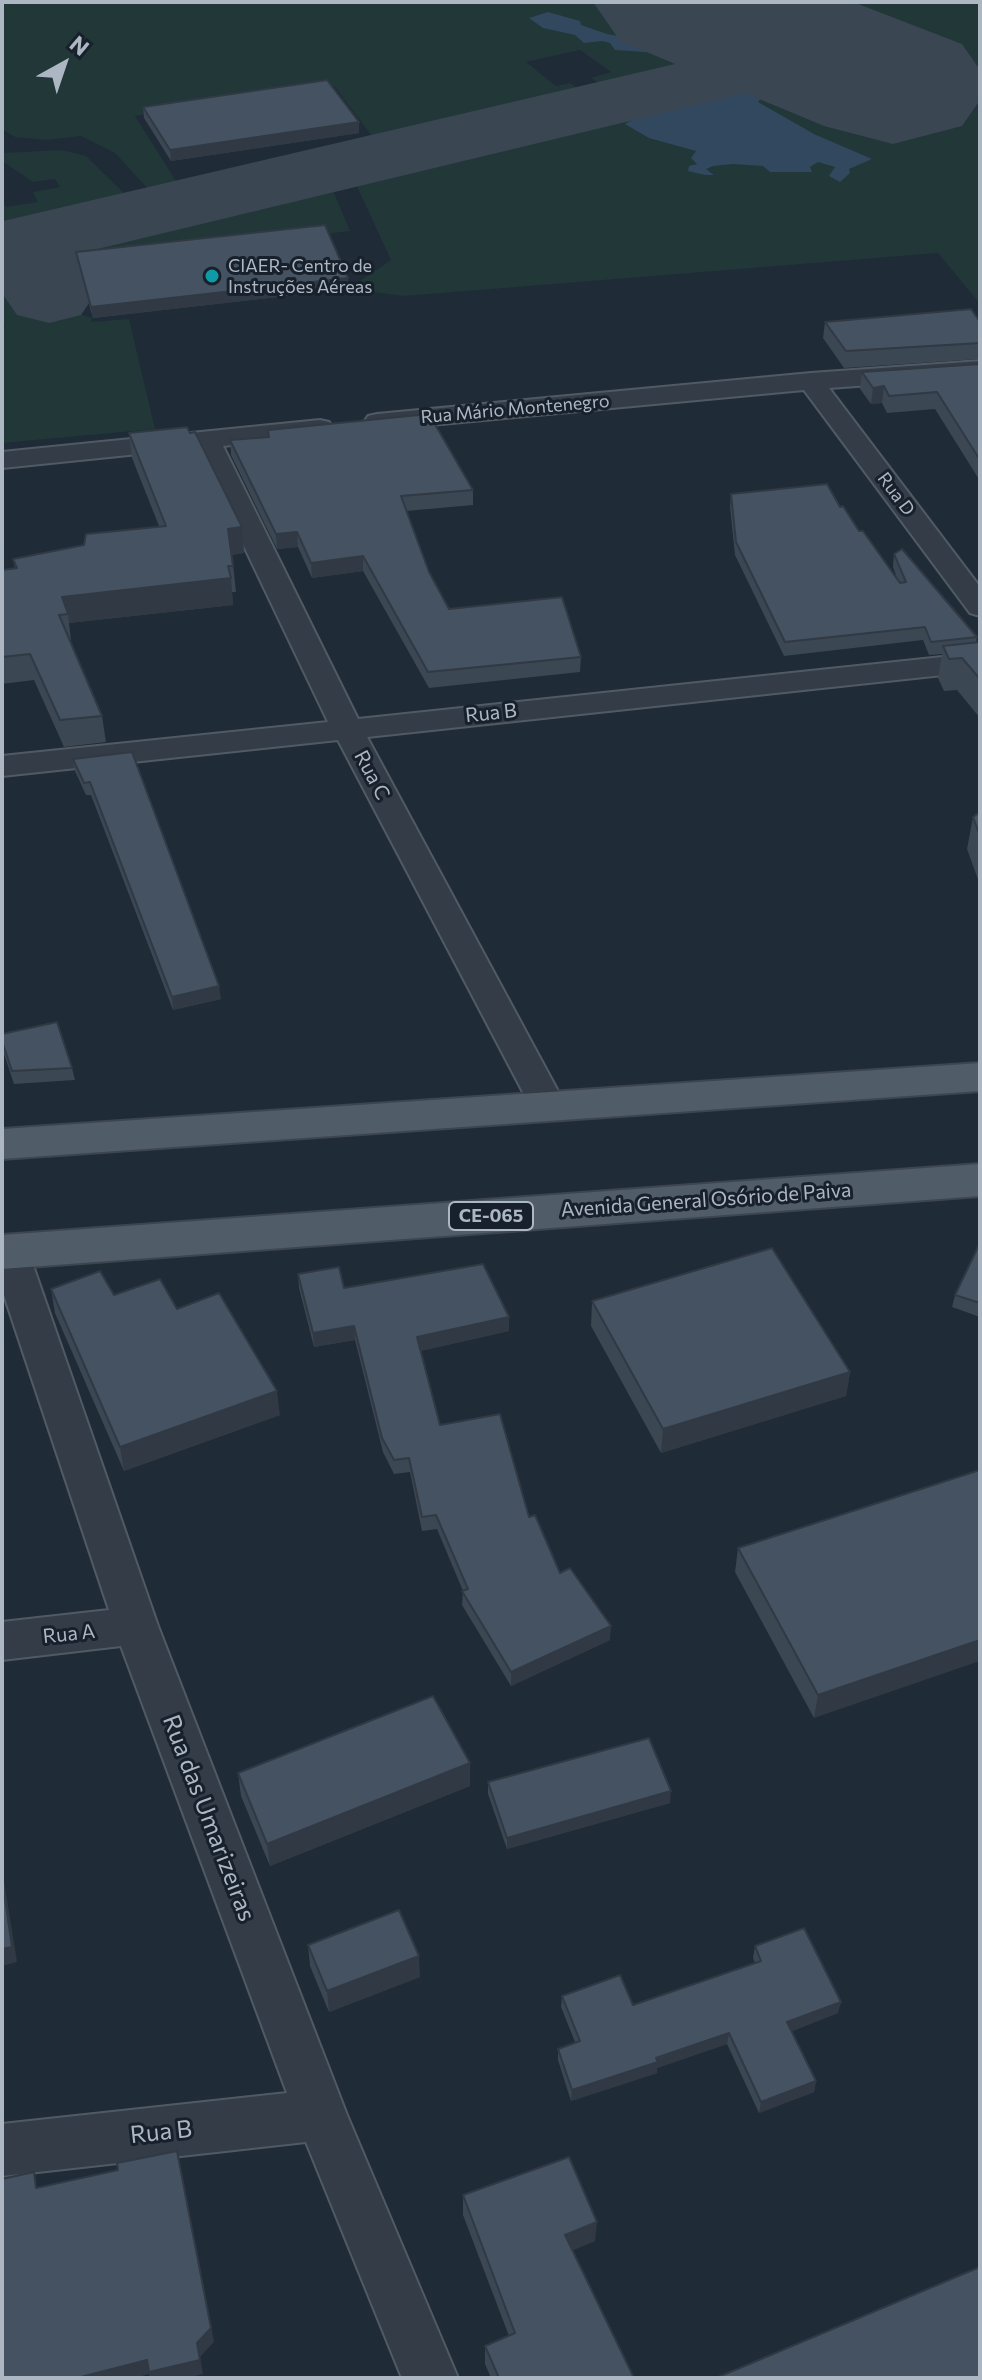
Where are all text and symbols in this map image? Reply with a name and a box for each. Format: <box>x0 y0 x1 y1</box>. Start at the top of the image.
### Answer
north arrow <box>24 24 104 104</box>
text: N <box>65 30 95 61</box>
place label: CIAER- Centro de Instruções Aéreas <box>228 255 372 298</box>
marker: CIAER- Centro de Instruções Aéreas <box>203 267 221 285</box>
street label: Rua Mário Montenegro <box>420 390 610 428</box>
street label: Rua D <box>873 468 919 520</box>
street label: Rua B <box>464 698 518 728</box>
street label: Rua C <box>349 746 395 804</box>
street label: Avenida General Osório de Paiva <box>560 1178 852 1222</box>
road number: CE-065 <box>449 1202 533 1230</box>
street label: Rua A <box>42 1619 96 1649</box>
street label: Rua das Umarizeiras <box>156 1711 262 1925</box>
street label: Rua B <box>129 2114 193 2150</box>

